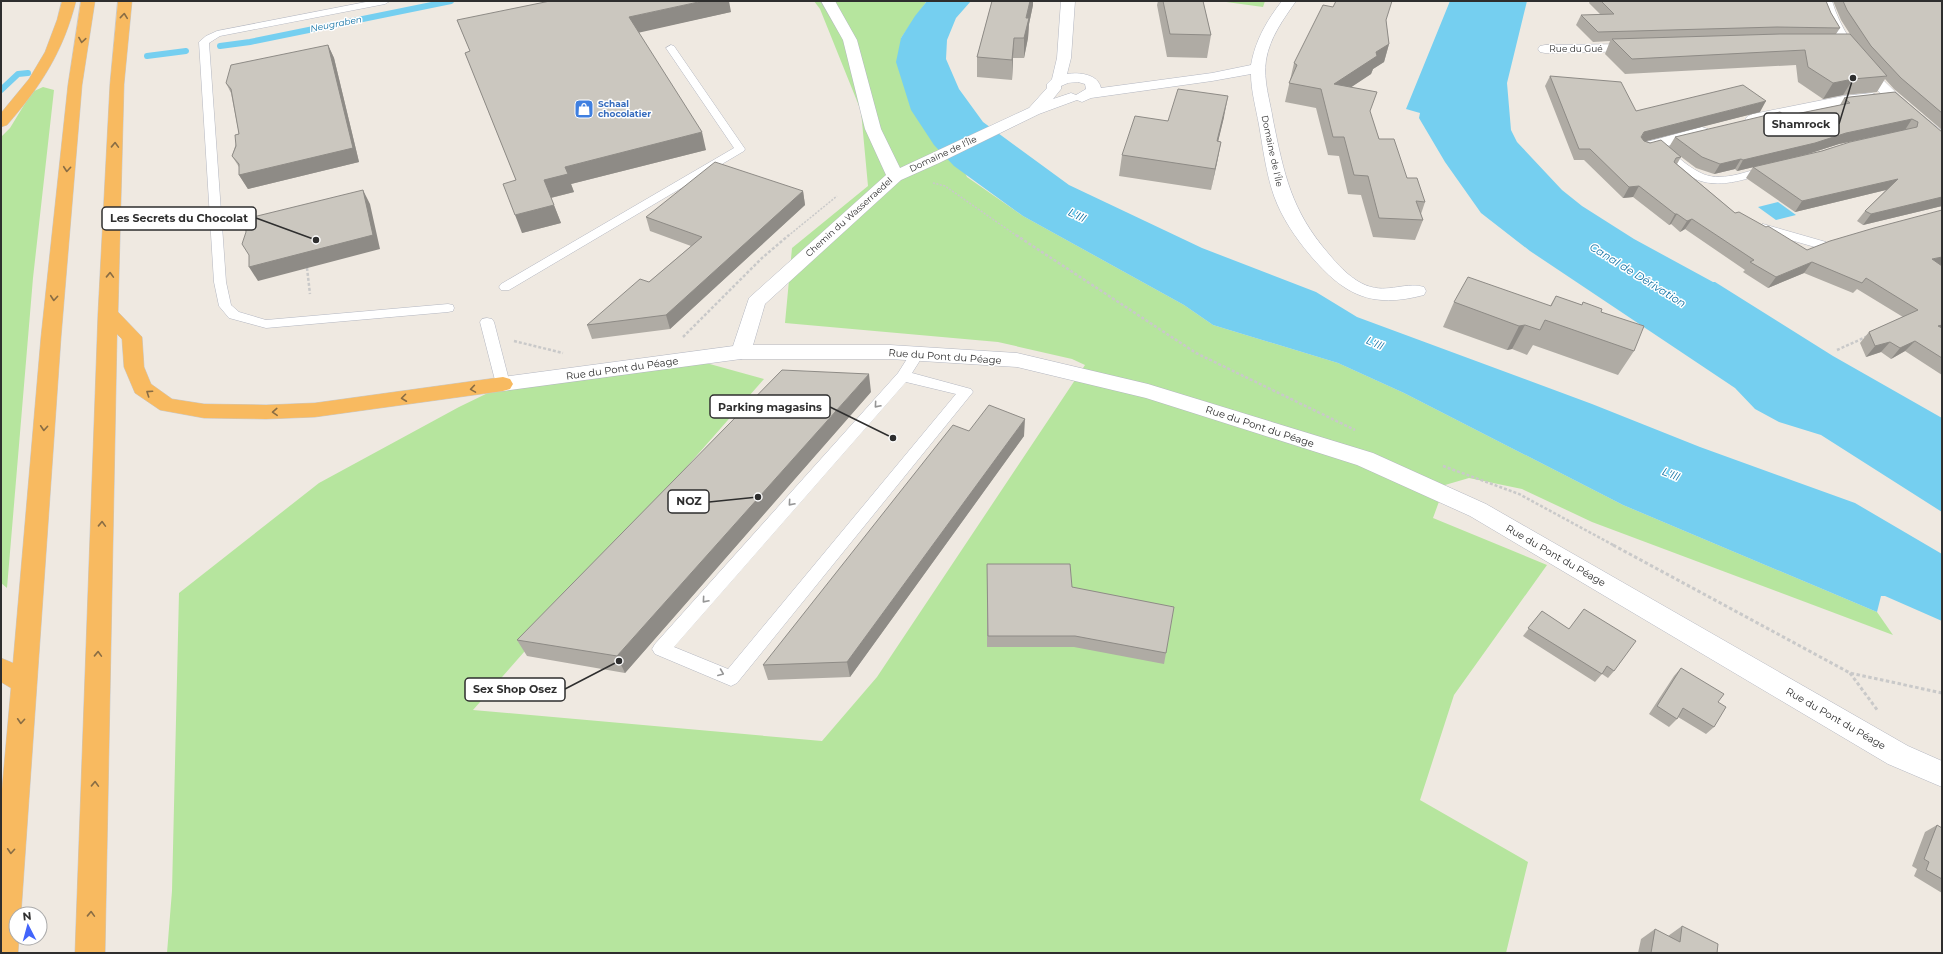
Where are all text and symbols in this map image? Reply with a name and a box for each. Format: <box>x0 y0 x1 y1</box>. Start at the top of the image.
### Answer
one-way arrow <box>119 13 128 19</box>
water label: Neugraben <box>309 13 363 34</box>
one-way arrow <box>78 36 87 43</box>
street label: Rue du Gué <box>1549 43 1603 54</box>
shop icon: Schaal chocolatier <box>573 98 595 120</box>
place label: Schaal chocolatier <box>598 98 651 119</box>
callout: Shamrock <box>1764 113 1839 136</box>
street label: Domaine de l'Île <box>1260 114 1286 188</box>
text: Shamrock <box>1772 117 1831 131</box>
street label: Domaine de l'Île <box>907 133 979 174</box>
one-way arrow <box>110 142 119 148</box>
one-way arrow <box>62 166 71 172</box>
street label: Chemin du Wasserraedel <box>803 175 894 259</box>
water label: L'Ill <box>1066 205 1088 225</box>
callout: Les Secrets du Chocolat <box>102 207 256 230</box>
text: Les Secrets du Chocolat <box>110 211 248 225</box>
water label: Canal de Dérivation <box>1587 240 1689 310</box>
one-way arrow <box>105 272 114 278</box>
one-way arrow <box>50 295 59 301</box>
water label: L'Ill <box>1364 333 1386 353</box>
street label: Rue du Pont du Péage <box>888 346 1002 367</box>
street label: Rue du Pont du Péage <box>565 354 679 383</box>
one-way arrow <box>470 384 476 393</box>
one-way arrow <box>146 390 153 397</box>
one-way arrow <box>401 394 407 403</box>
callout: Parking magasins <box>710 395 830 418</box>
text: Parking magasins <box>718 400 822 414</box>
one-way arrow <box>875 400 882 408</box>
street label: Rue du Pont du Péage <box>1204 403 1316 450</box>
one-way arrow <box>272 408 278 416</box>
one-way arrow <box>40 425 49 431</box>
water label: L'Ill <box>1660 464 1682 484</box>
callout: NOZ <box>668 490 709 513</box>
text: NOZ <box>676 494 702 508</box>
one-way arrow <box>789 498 796 505</box>
one-way arrow <box>98 521 106 527</box>
street label: Rue du Pont du Péage <box>1503 521 1608 589</box>
one-way arrow <box>702 595 710 603</box>
one-way arrow <box>94 651 102 657</box>
one-way arrow <box>717 669 724 677</box>
callout: Sex Shop Osez <box>465 678 565 701</box>
text: Sex Shop Osez <box>473 682 557 696</box>
street label: Rue du Pont du Péage <box>1783 684 1888 752</box>
one-way arrow <box>16 718 25 724</box>
one-way arrow <box>90 781 99 787</box>
one-way arrow <box>6 848 15 854</box>
north arrow <box>8 906 48 946</box>
text: N <box>22 909 32 923</box>
one-way arrow <box>87 911 95 917</box>

